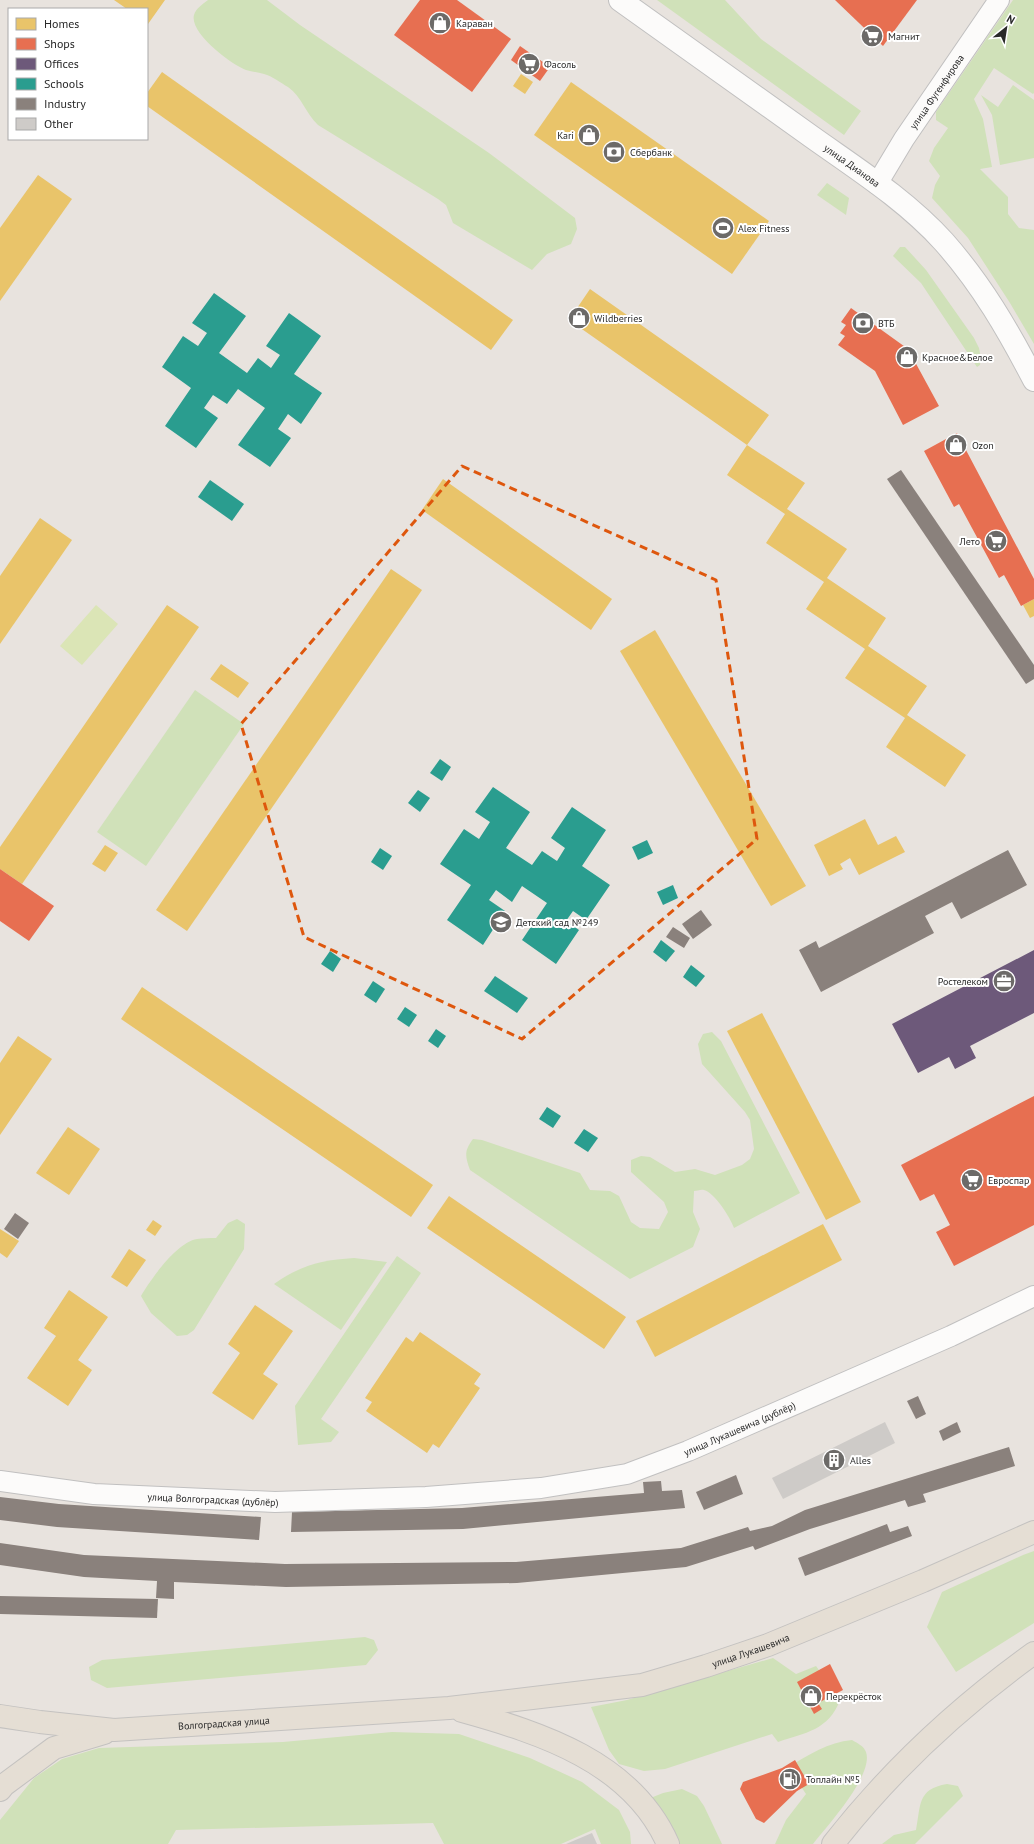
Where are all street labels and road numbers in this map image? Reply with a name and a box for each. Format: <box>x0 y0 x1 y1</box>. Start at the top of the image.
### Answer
street label: улица Фугенфирова <box>907 52 967 132</box>
street label: улица Дианова <box>821 141 882 190</box>
street label: улица Лукашевича (дублёр) <box>682 1399 798 1459</box>
street label: улица Волгоградская (дублёр) <box>147 1490 279 1509</box>
street label: улица Лукашевича <box>710 1631 792 1671</box>
street label: Волгоградская улица <box>178 1714 270 1733</box>

